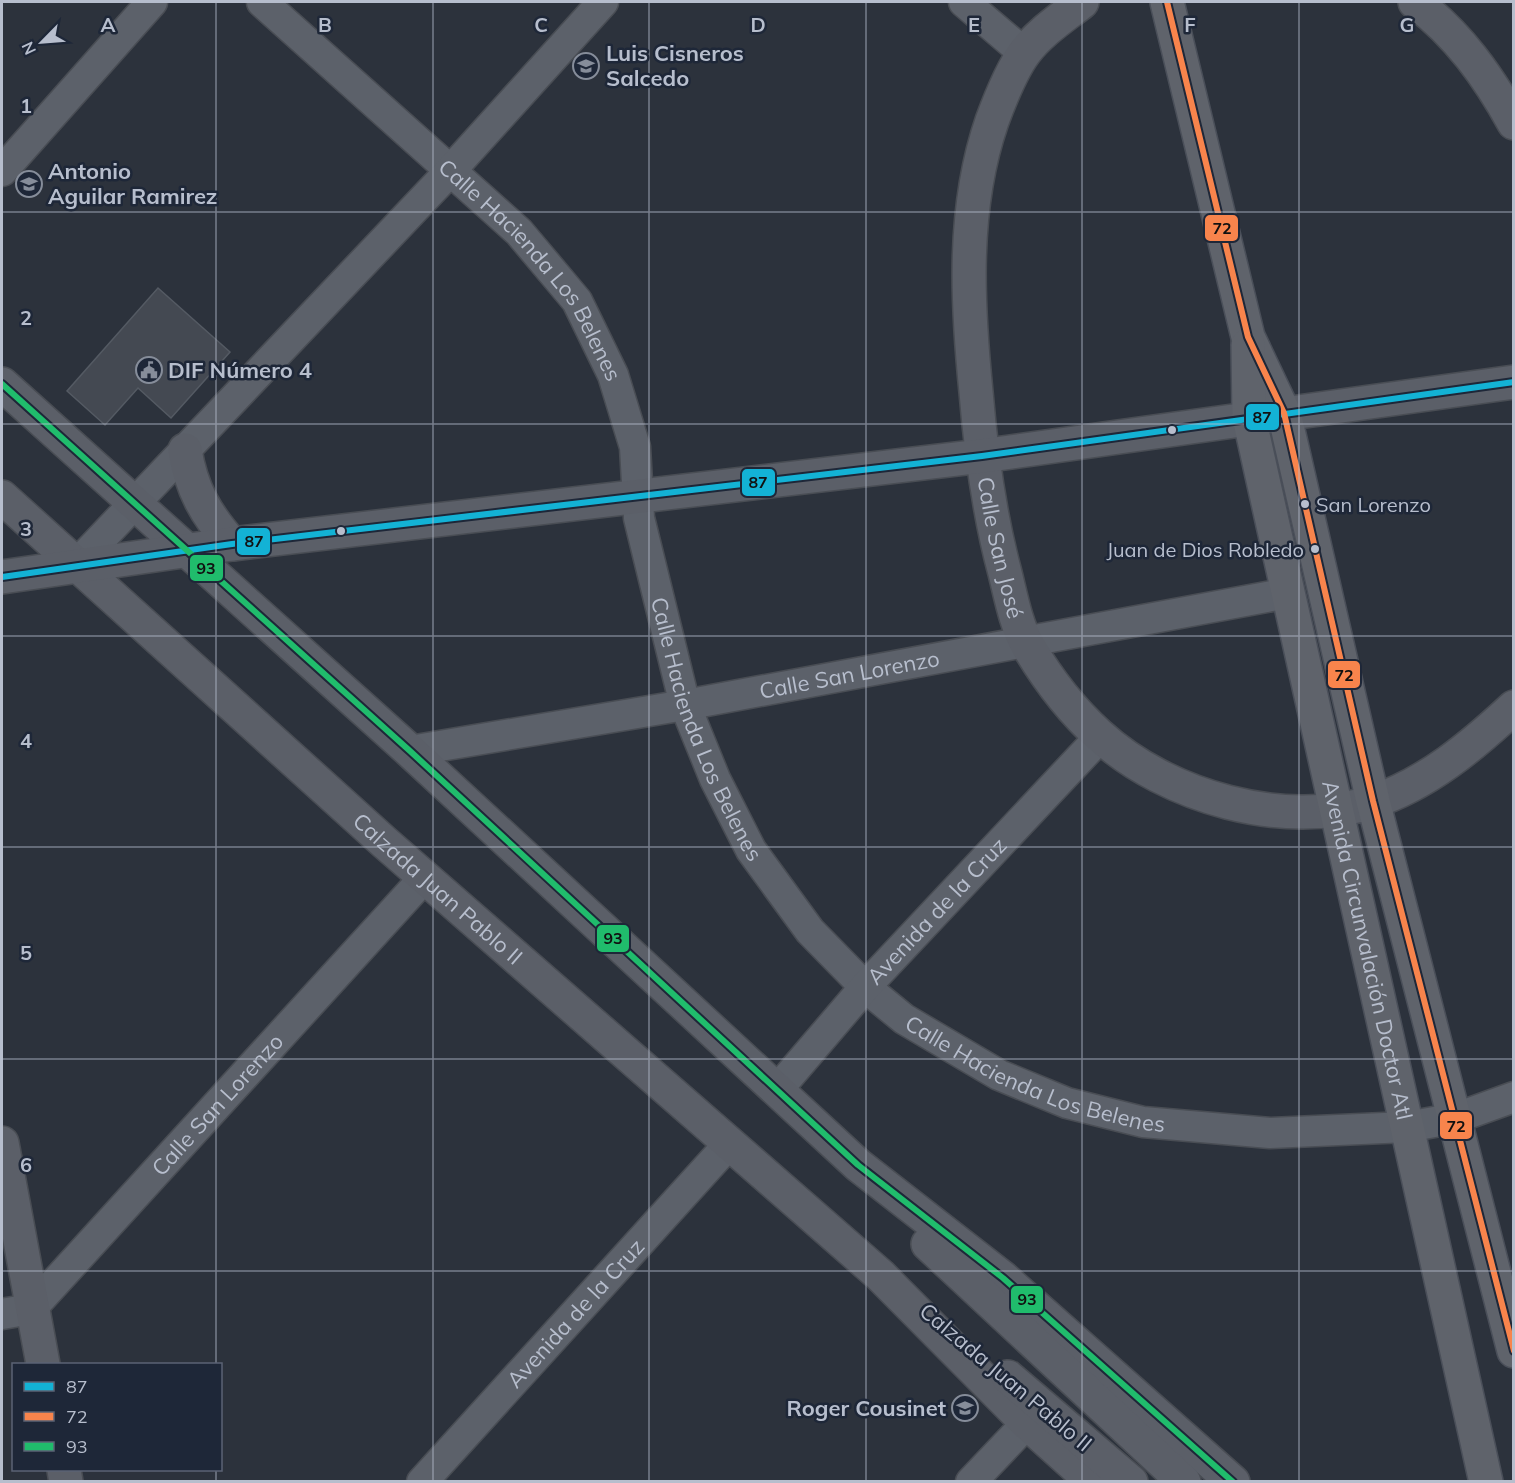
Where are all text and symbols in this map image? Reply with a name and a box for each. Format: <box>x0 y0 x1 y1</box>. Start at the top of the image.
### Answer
north arrow <box>12 12 72 72</box>
text: A <box>101 12 116 37</box>
text: B <box>318 12 332 37</box>
text: C <box>534 12 548 37</box>
text: D <box>750 12 766 37</box>
text: E <box>968 12 980 37</box>
text: F <box>1184 12 1196 37</box>
text: G <box>1400 12 1414 37</box>
text: N <box>17 39 40 58</box>
place label: Luis Cisneros Salcedo <box>606 39 744 92</box>
school or university icon: Luis Cisneros Salcedo <box>571 51 601 81</box>
text: 1 <box>20 93 32 118</box>
street label: Calle Hacienda Los Belenes <box>433 153 628 386</box>
place label: Antonio Aguilar Ramirez <box>48 157 217 210</box>
school or university icon: Antonio Aguilar Ramirez <box>14 169 44 199</box>
line badge: 72 <box>1204 214 1239 242</box>
text: 72 <box>1212 218 1232 238</box>
text: 2 <box>20 305 32 330</box>
public building icon: DIF Número 4 <box>134 355 164 385</box>
place label: DIF Número 4 <box>168 356 312 384</box>
line badge: 87 <box>1245 403 1280 431</box>
text: 87 <box>1252 407 1272 427</box>
unlabelled marker <box>1166 424 1178 436</box>
line badge: 87 <box>741 468 776 497</box>
text: 87 <box>748 472 768 492</box>
street label: Calle San José <box>972 475 1030 622</box>
place label: San Lorenzo <box>1316 492 1431 517</box>
marker: San Lorenzo <box>1299 498 1311 510</box>
text: 3 <box>20 516 32 541</box>
unlabelled marker <box>335 525 347 537</box>
line badge: 87 <box>236 527 271 556</box>
text: 87 <box>244 531 264 551</box>
place label: Juan de Dios Robledo <box>1106 537 1304 562</box>
marker: Juan de Dios Robledo <box>1309 543 1321 555</box>
line badge: 93 <box>189 554 224 582</box>
text: 93 <box>196 558 216 578</box>
street label: Calle Hacienda Los Belenes <box>645 594 768 867</box>
street label: Calle San Lorenzo <box>757 644 942 705</box>
line badge: 72 <box>1327 660 1361 689</box>
text: 72 <box>1334 665 1354 685</box>
text: 4 <box>20 728 32 753</box>
street label: Avenida Circunvalación Doctor Atl <box>1316 777 1419 1122</box>
street label: Calzada Juan Pablo II <box>347 807 529 971</box>
street label: Avenida de la Cruz <box>861 831 1012 990</box>
line badge: 93 <box>596 924 630 953</box>
text: 93 <box>603 928 623 948</box>
text: 5 <box>20 940 32 965</box>
street label: Calle Hacienda Los Belenes <box>900 1009 1166 1138</box>
street label: Calle San Lorenzo <box>145 1028 289 1182</box>
line badge: 72 <box>1439 1111 1473 1140</box>
text: 72 <box>1446 1116 1466 1136</box>
text: 6 <box>20 1152 32 1177</box>
street label: Avenida de la Cruz <box>500 1233 650 1394</box>
line badge: 93 <box>1010 1285 1044 1314</box>
text: 93 <box>1017 1289 1037 1309</box>
street label: Calzada Juan Pablo II <box>914 1297 1098 1457</box>
legend <box>12 1363 222 1471</box>
text: 87 <box>66 1375 88 1398</box>
school or university icon: Roger Cousinet <box>950 1393 980 1423</box>
place label: Roger Cousinet <box>787 1394 946 1422</box>
text: 72 <box>66 1405 88 1428</box>
text: 93 <box>66 1435 88 1458</box>

